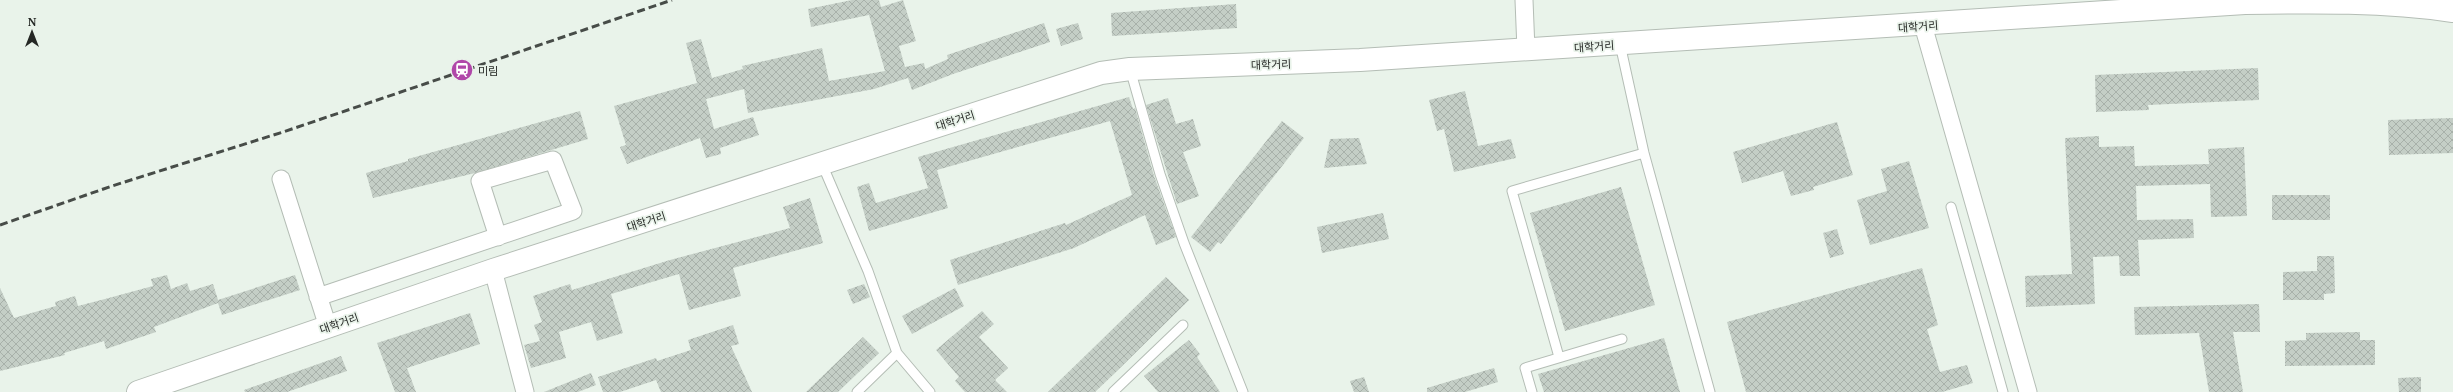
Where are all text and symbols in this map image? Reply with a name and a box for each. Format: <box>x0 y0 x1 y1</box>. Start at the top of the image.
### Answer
north arrow <box>12 12 52 52</box>
text: N <box>28 14 37 29</box>
street label: 대학거리 <box>1897 17 1939 35</box>
street label: 대학거리 <box>1573 37 1615 55</box>
street label: 대학거리 <box>1251 56 1291 72</box>
station icon: 미림 <box>449 57 475 83</box>
place label: 미림 <box>478 63 498 78</box>
street label: 대학거리 <box>933 107 977 133</box>
street label: 대학거리 <box>624 208 668 234</box>
street label: 대학거리 <box>317 309 361 337</box>

